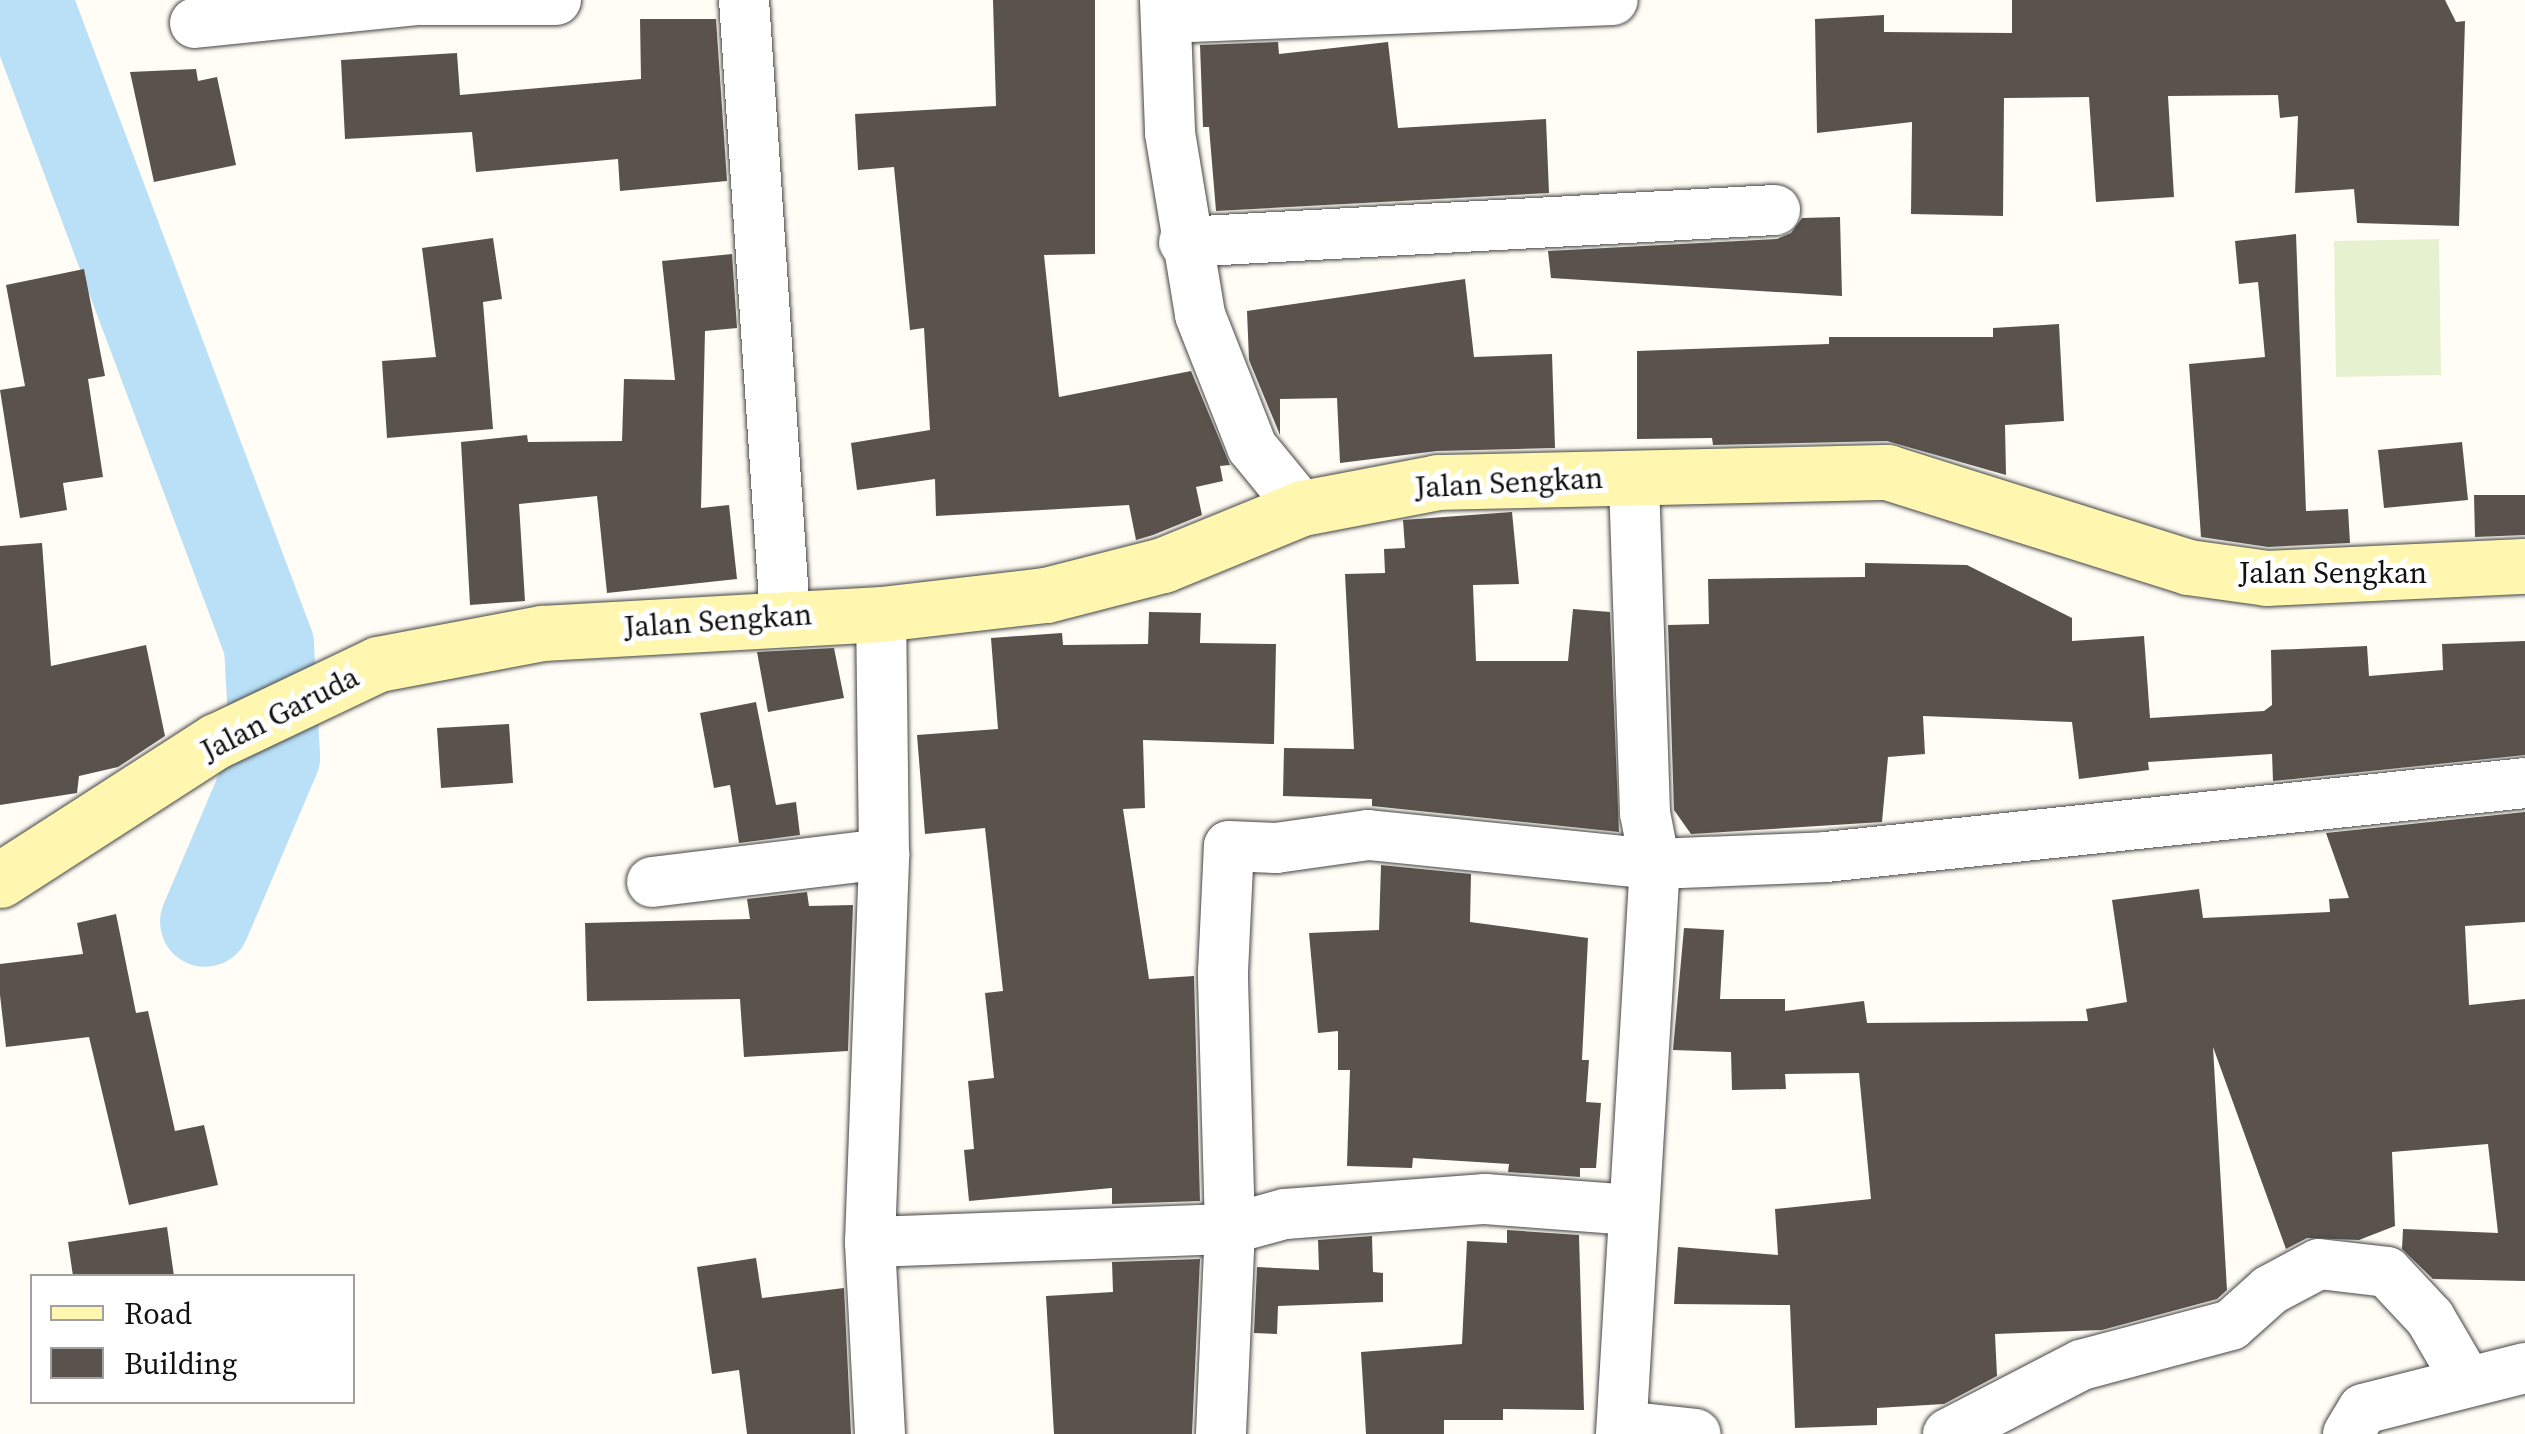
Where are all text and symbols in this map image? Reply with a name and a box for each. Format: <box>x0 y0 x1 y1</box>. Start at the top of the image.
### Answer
street label: Jalan Sengkan <box>1414 460 1604 506</box>
street label: Jalan Sengkan <box>2239 555 2427 591</box>
street label: Jalan Sengkan <box>623 596 813 646</box>
street label: Jalan Garuda <box>195 659 365 769</box>
legend <box>30 1274 355 1404</box>
text: Road <box>124 1293 192 1334</box>
text: Building <box>124 1343 237 1384</box>

